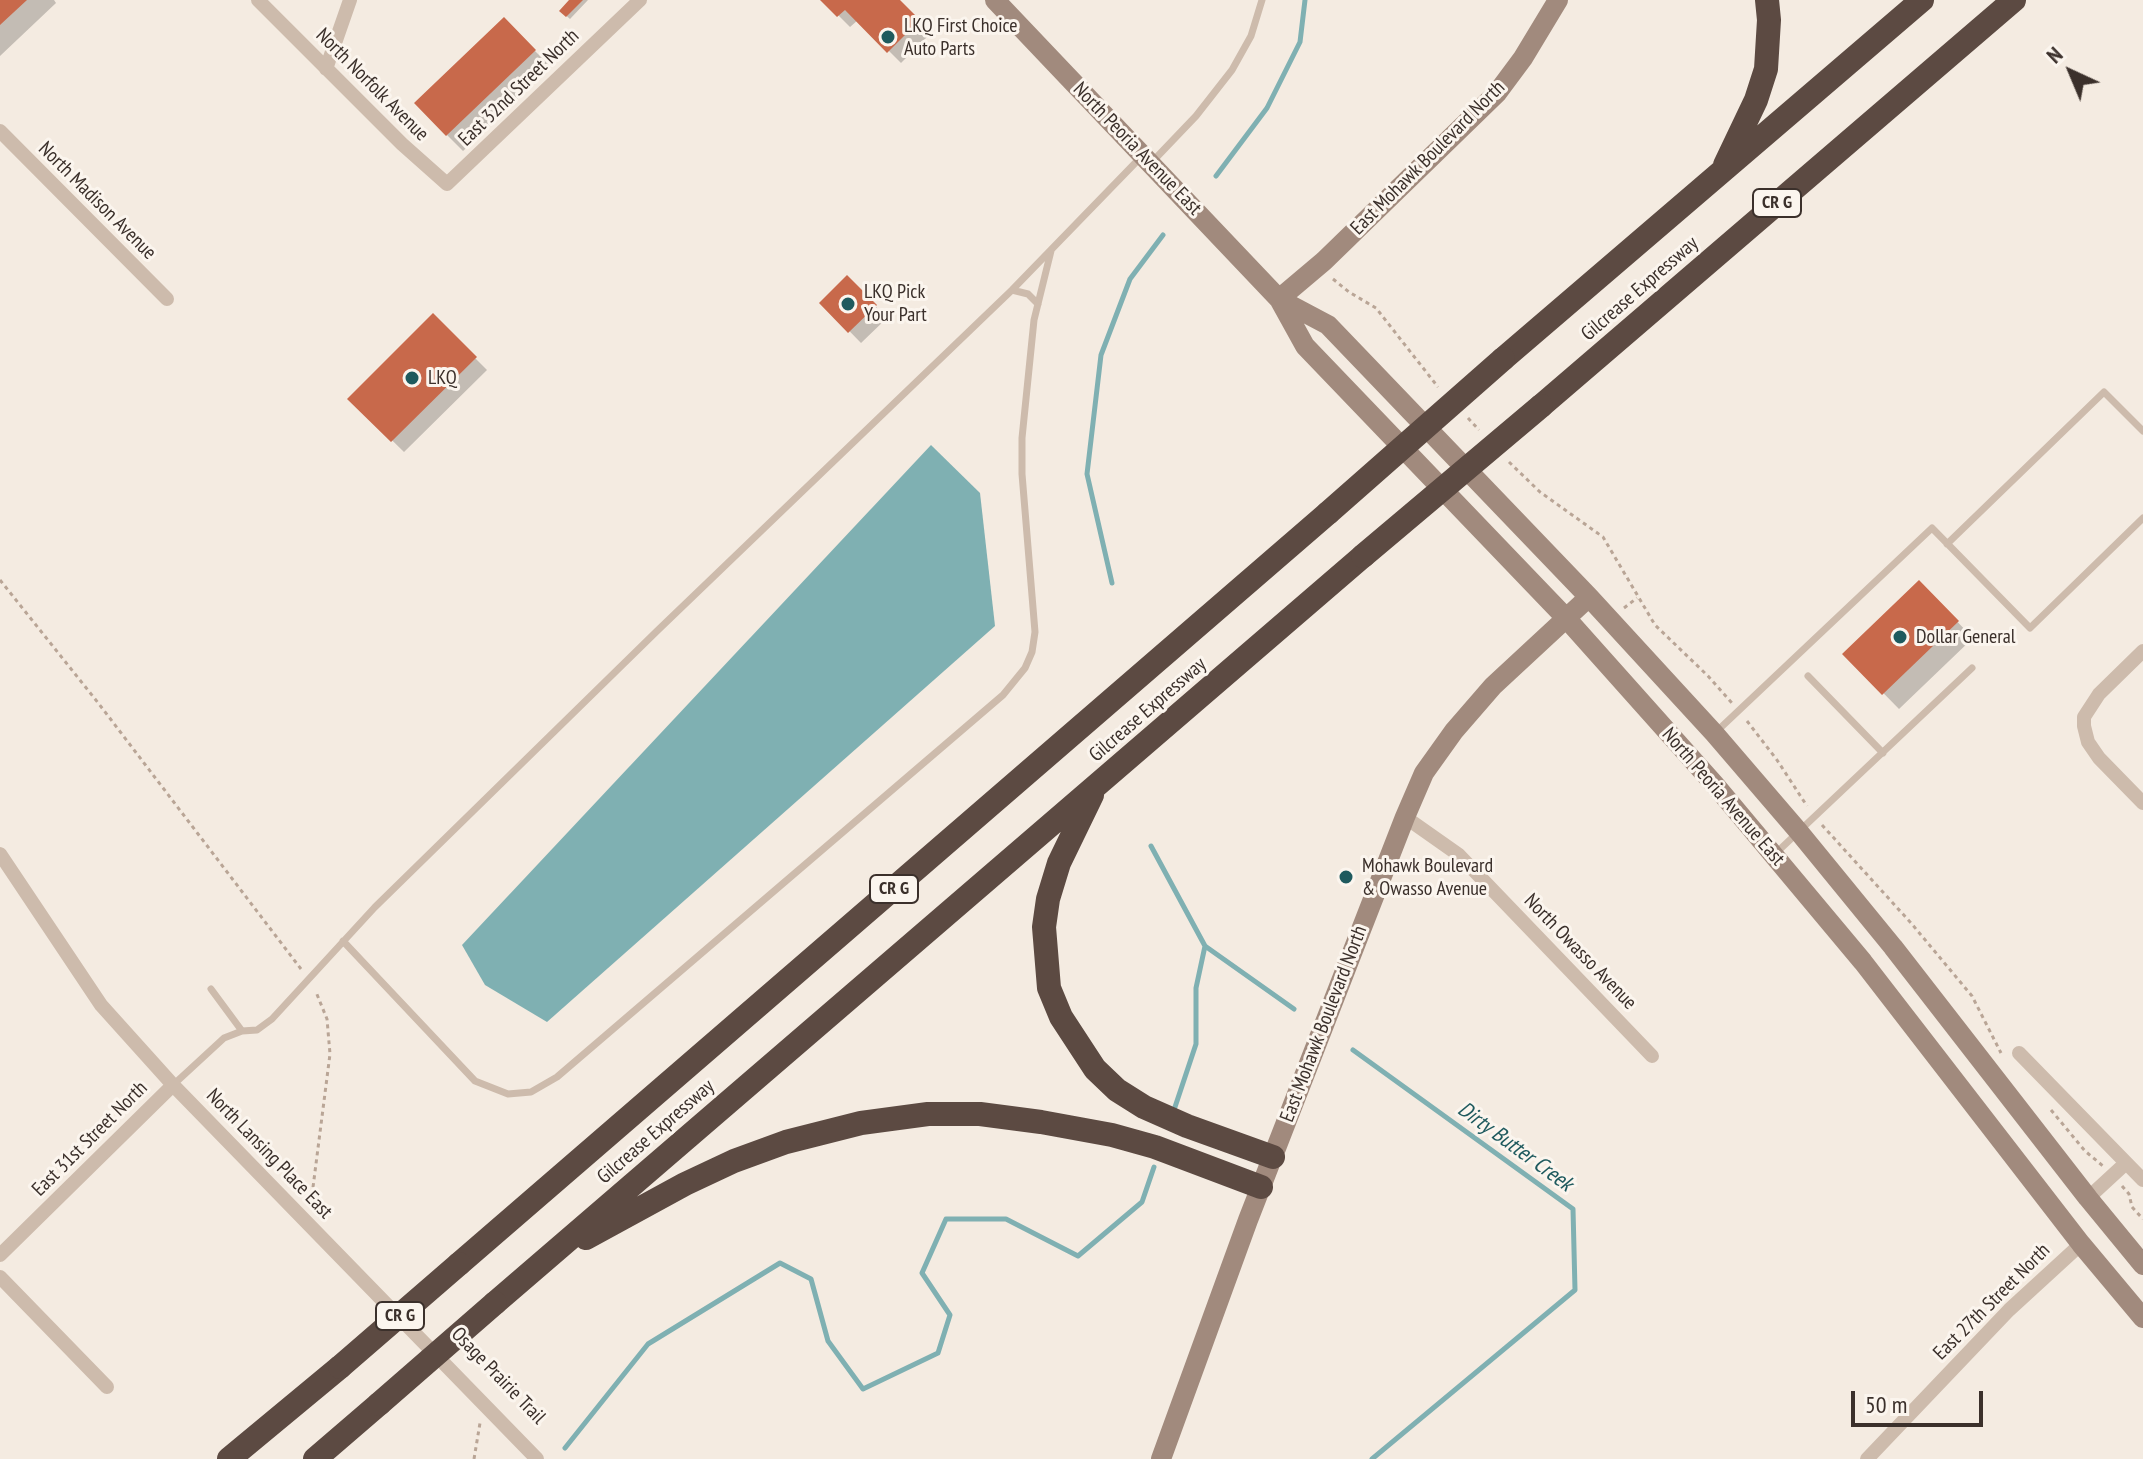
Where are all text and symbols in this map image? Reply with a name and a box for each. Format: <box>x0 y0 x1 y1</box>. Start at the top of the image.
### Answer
place label: LKQ First Choice Auto Parts <box>904 14 1018 61</box>
street label: North Norfolk Avenue <box>311 24 433 146</box>
street label: East 32nd Street North <box>454 24 584 152</box>
marker: LKQ First Choice Auto Parts <box>879 28 897 46</box>
north arrow <box>2031 32 2111 112</box>
text: N <box>2040 41 2068 69</box>
street label: East Mohawk Boulevard North <box>1346 76 1510 240</box>
street label: North Peoria Avenue East <box>1068 78 1206 220</box>
street label: North Madison Avenue <box>33 137 161 265</box>
road number: CR G <box>1753 189 1801 217</box>
street label: Gilcrease Expressway <box>1577 232 1703 346</box>
place label: LKQ Pick Your Part <box>864 280 927 327</box>
marker: LKQ Pick Your Part <box>839 295 857 313</box>
place label: LKQ <box>428 366 457 390</box>
marker: LKQ <box>403 369 421 387</box>
place label: Dollar General <box>1916 625 2015 649</box>
marker: Dollar General <box>1891 628 1909 646</box>
street label: Gilcrease Expressway <box>1085 653 1211 767</box>
street label: North Peoria Avenue East <box>1657 723 1789 871</box>
place label: Mohawk Boulevard & Owasso Avenue <box>1362 854 1493 901</box>
marker: Mohawk Boulevard & Owasso Avenue <box>1337 868 1355 886</box>
road number: CR G <box>870 875 918 903</box>
street label: North Owasso Avenue <box>1519 889 1641 1015</box>
street label: East Mohawk Boulevard North <box>1275 923 1373 1125</box>
street label: Gilcrease Expressway <box>593 1075 719 1189</box>
street label: East 31st Street North <box>27 1076 153 1202</box>
street label: North Lansing Place East <box>201 1084 337 1224</box>
water label: Dirty Butter Creek <box>1452 1096 1578 1198</box>
street label: East 27th Street North <box>1929 1239 2055 1365</box>
road number: CR G <box>376 1302 424 1330</box>
street label: Osage Prairie Trail <box>446 1323 550 1429</box>
scale bar <box>1855 1375 1987 1425</box>
text: 50 m <box>1865 1389 1907 1420</box>

